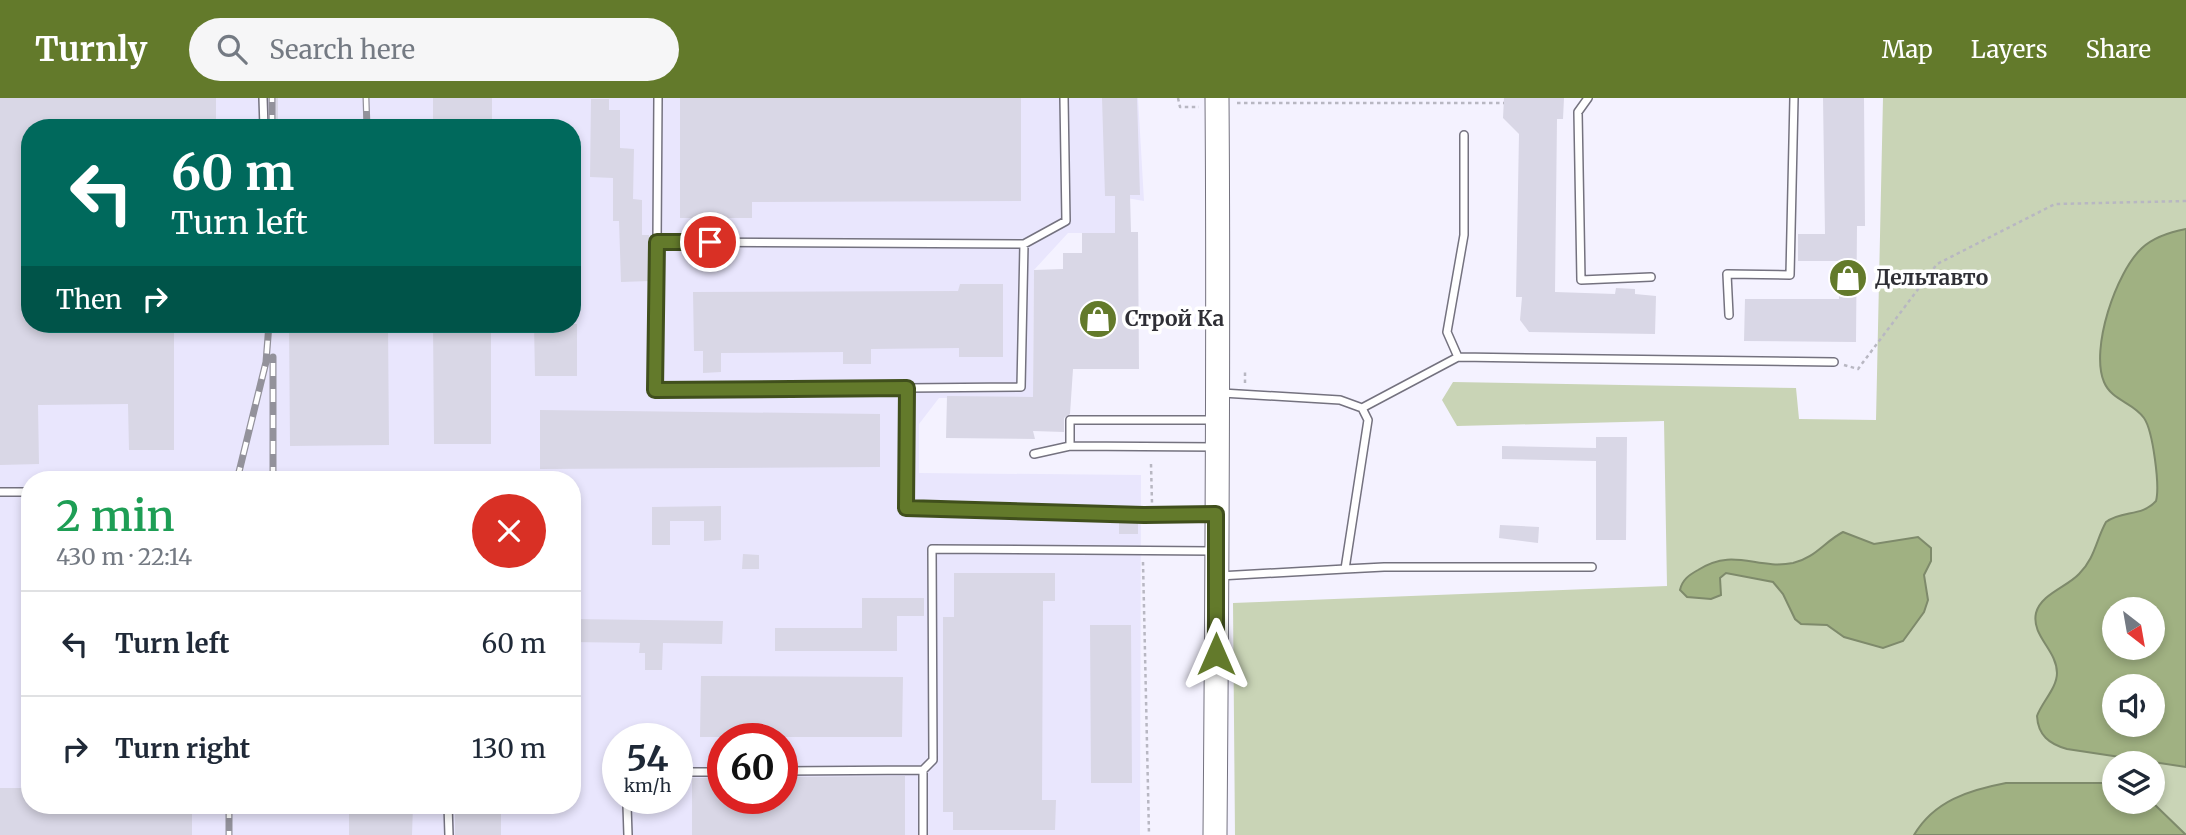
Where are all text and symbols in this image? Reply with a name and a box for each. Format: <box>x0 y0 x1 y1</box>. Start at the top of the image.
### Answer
search box <box>189 18 679 81</box>
text: Turnly <box>35 29 147 70</box>
icon: search <box>213 30 251 68</box>
text: Search here <box>269 33 415 66</box>
text: Map <box>1882 34 1933 65</box>
text: Layers <box>1971 34 2047 65</box>
text: Share <box>2085 34 2151 65</box>
text: 60 m <box>171 142 294 203</box>
icon: left <box>56 147 147 238</box>
text: Turn left <box>171 203 308 243</box>
pin <box>680 212 740 272</box>
icon: arrive <box>691 223 729 261</box>
shop icon: Дельтавто <box>1827 257 1869 299</box>
place label: Дельтавто <box>1875 264 1988 291</box>
icon: right <box>136 280 174 318</box>
text: Then <box>56 283 122 316</box>
shop icon: Строй Ка <box>1077 298 1119 340</box>
place label: Строй Ка <box>1125 305 1224 332</box>
text: 2 min <box>56 490 175 542</box>
button: close <box>472 494 546 568</box>
text: 430 m · 22:14 <box>56 542 192 571</box>
north arrow <box>2102 597 2165 660</box>
map controls <box>2102 597 2165 814</box>
position arrow <box>1179 617 1253 691</box>
icon: left <box>56 625 94 663</box>
text: Turn left <box>115 627 229 660</box>
text: 60 m <box>482 627 546 660</box>
button: sound <box>2102 674 2165 737</box>
speed limit sign: 60 <box>707 723 798 814</box>
icon: right <box>56 730 94 768</box>
text: Turn right <box>115 732 250 765</box>
text: 130 m <box>472 732 546 765</box>
text: 54 <box>626 737 669 781</box>
button: layers <box>2102 751 2165 814</box>
text: km/h <box>624 774 671 797</box>

